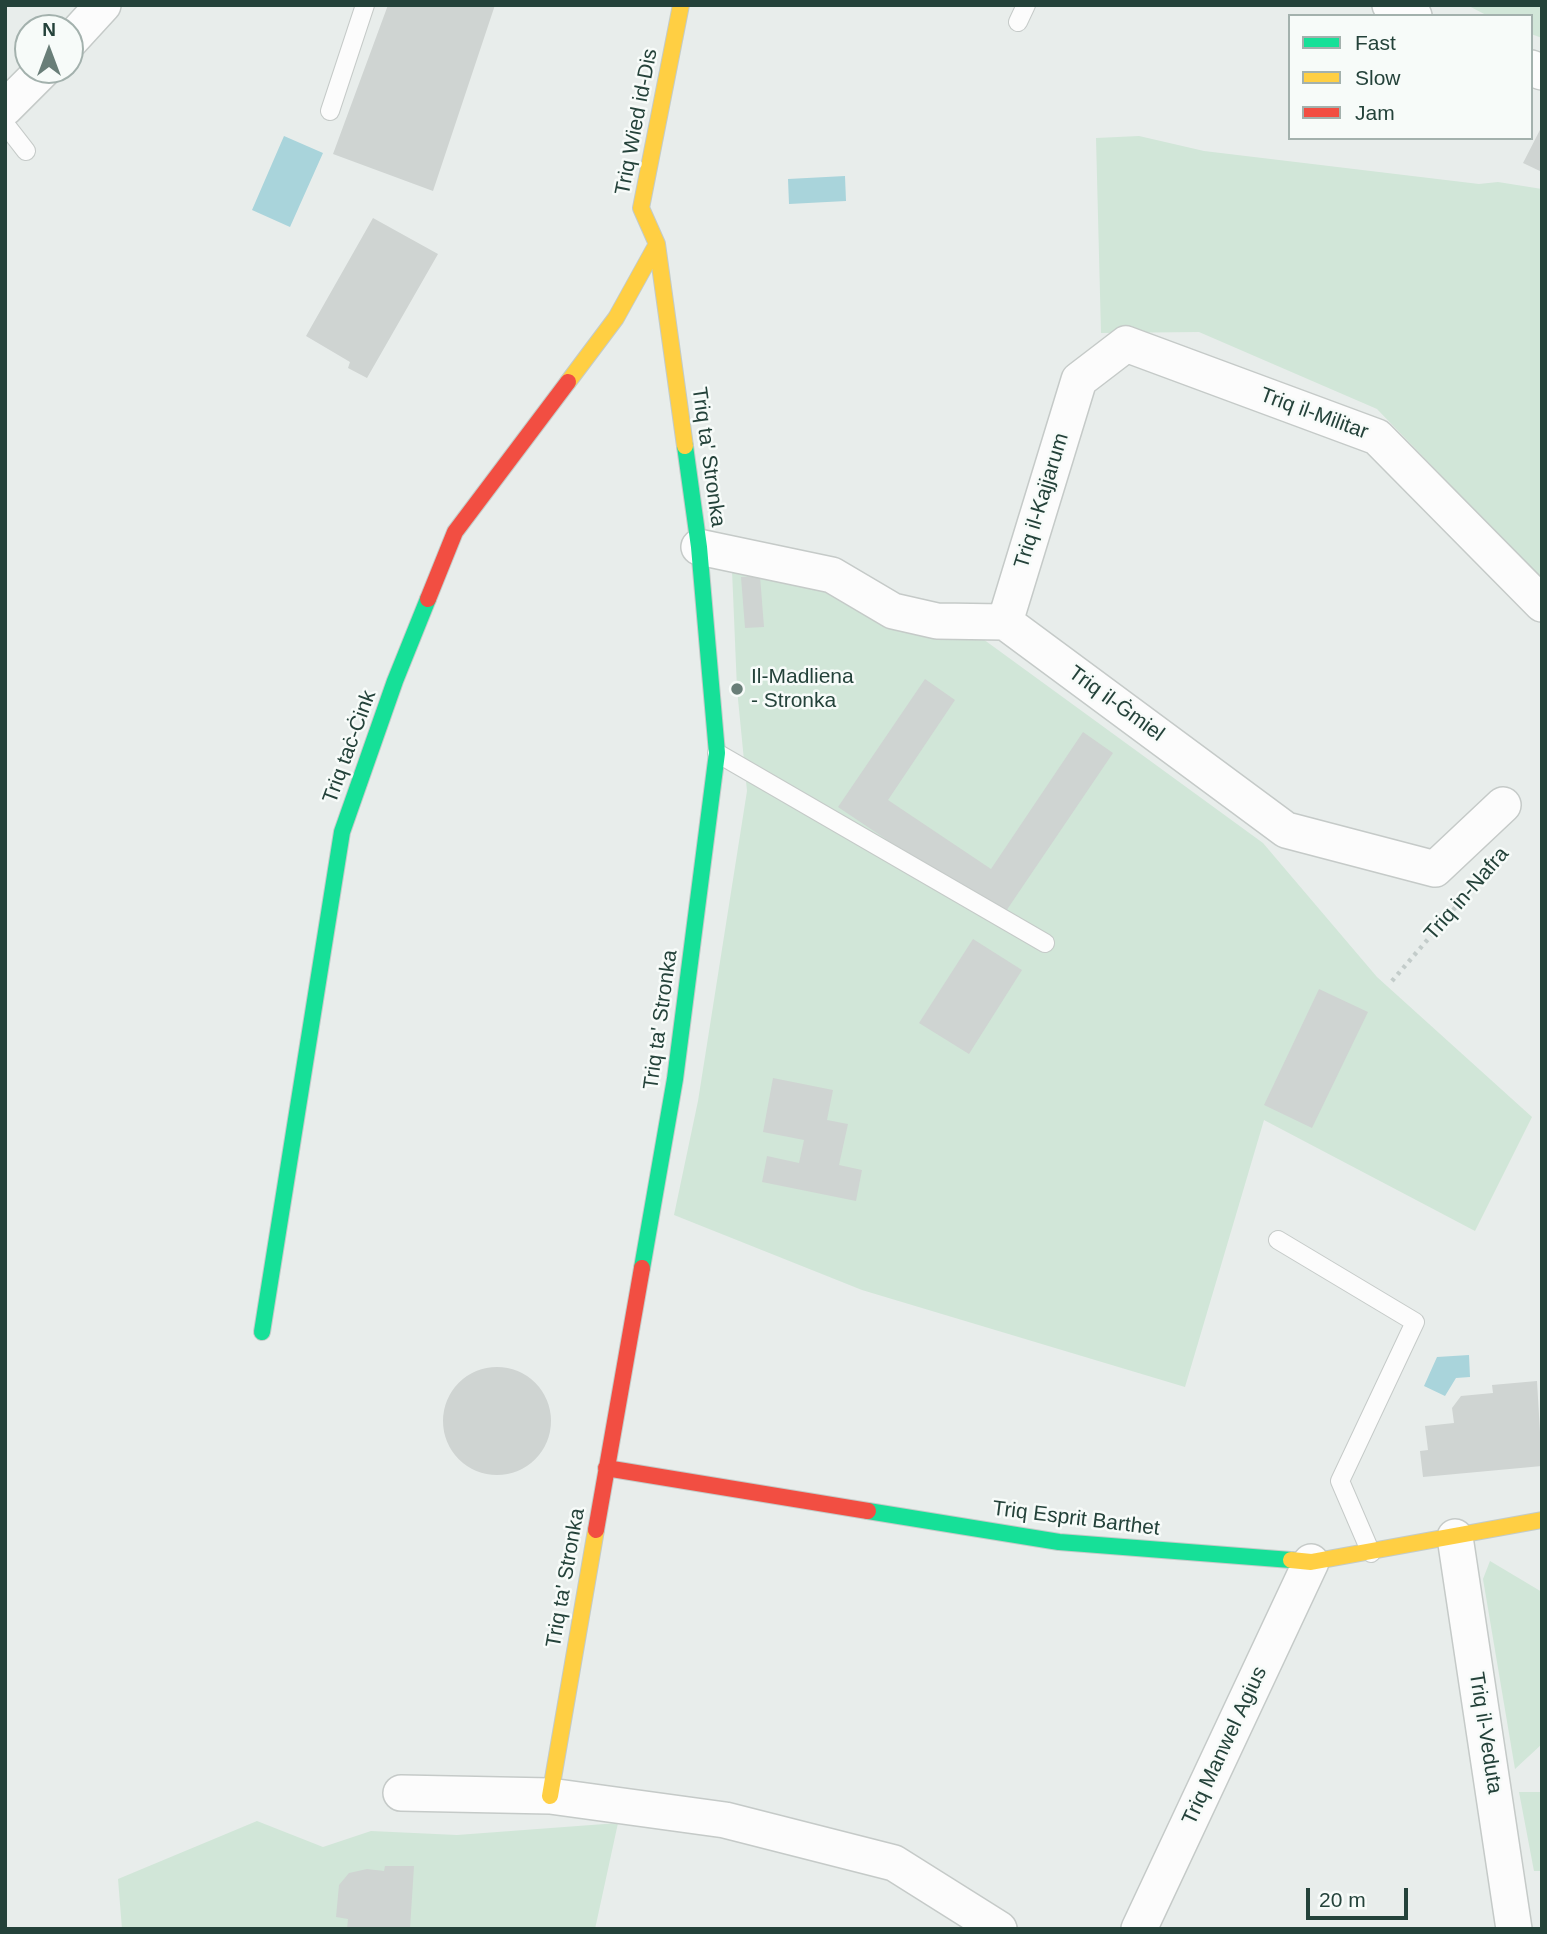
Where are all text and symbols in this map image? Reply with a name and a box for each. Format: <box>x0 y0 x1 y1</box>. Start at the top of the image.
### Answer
north arrow <box>14 14 84 84</box>
legend <box>1288 14 1533 140</box>
text: N <box>42 19 56 40</box>
text: Fast <box>1355 31 1396 54</box>
street label: Triq Wied id-Dis <box>610 47 664 197</box>
text: Slow <box>1355 66 1401 89</box>
text: Jam <box>1355 101 1395 124</box>
street label: Triq il-Militar <box>1256 383 1372 445</box>
street label: Triq ta' Stronka <box>686 385 730 529</box>
street label: Triq il-Kajjarum <box>1009 430 1075 572</box>
street label: Triq il-Ġmiel <box>1063 661 1169 747</box>
place label: Il-Madliena - Stronka <box>751 664 854 714</box>
marker: Il-Madliena - Stronka <box>729 681 745 697</box>
street label: Triq taċ-Ċink <box>318 687 382 807</box>
street label: Triq in-Nafra <box>1419 842 1515 946</box>
street label: Triq ta' Stronka <box>639 948 683 1092</box>
street label: Triq Esprit Barthet <box>991 1496 1161 1542</box>
street label: Triq ta' Stronka <box>541 1506 591 1650</box>
street label: Triq Manwel Agius <box>1177 1663 1273 1829</box>
street label: Triq il-Veduta <box>1463 1670 1507 1796</box>
scale bar <box>1309 1874 1410 1918</box>
text: 20 m <box>1319 1888 1366 1911</box>

